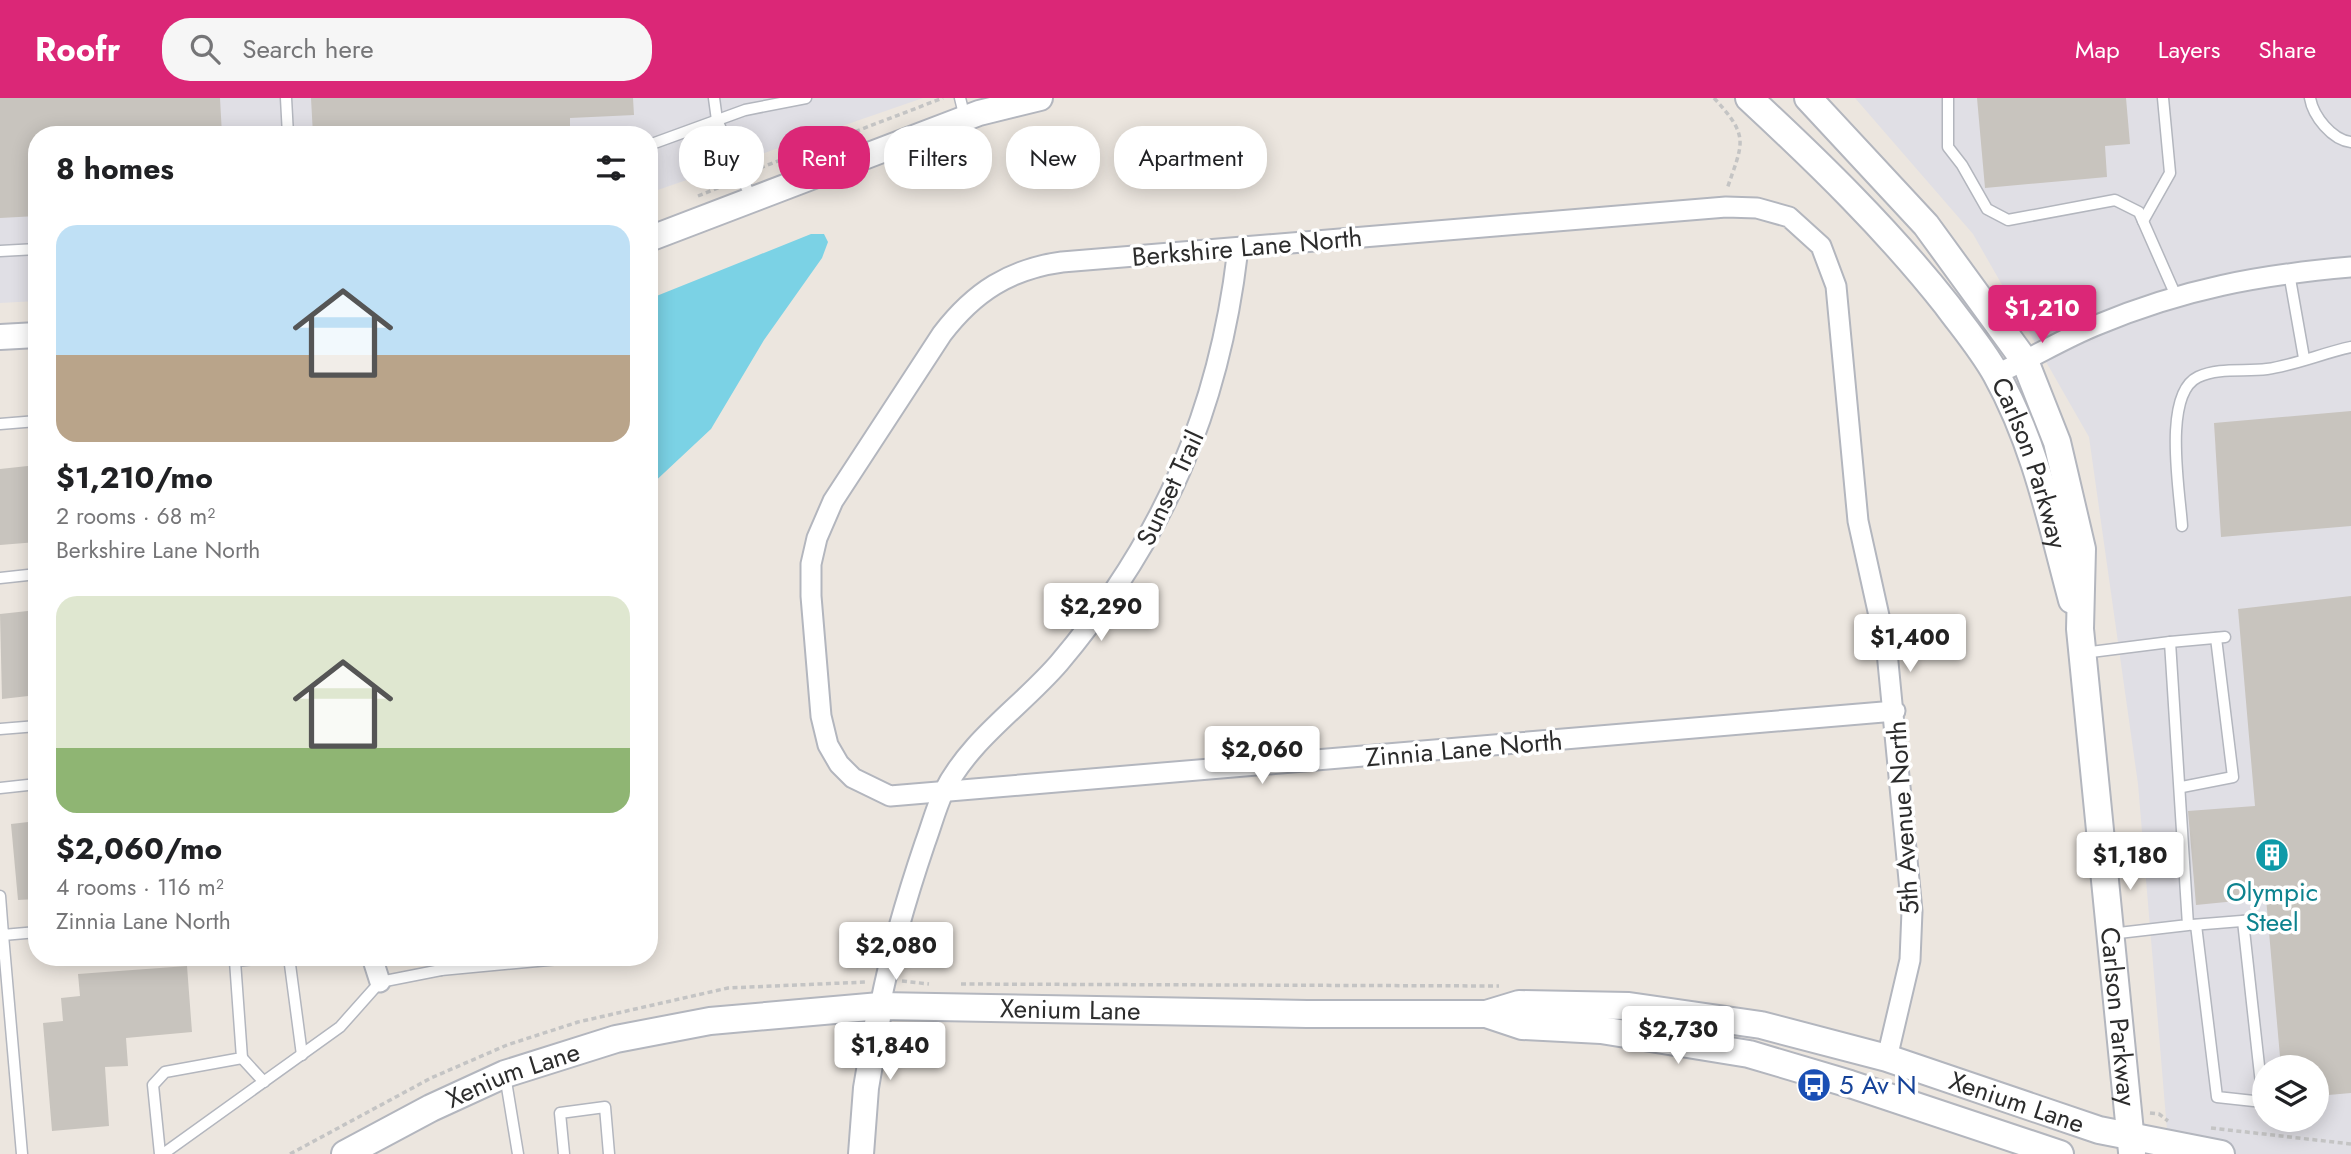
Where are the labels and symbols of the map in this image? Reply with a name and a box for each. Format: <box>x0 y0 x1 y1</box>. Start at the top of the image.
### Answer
street label: Berkshire Lane North <box>1130 218 1364 276</box>
pin: $1,210 <box>1985 286 2099 345</box>
street label: Carlson Parkway <box>1982 370 2077 553</box>
street label: Sunset Trail <box>1127 424 1213 552</box>
pin: $2,290 <box>1044 584 1158 643</box>
pin: $1,400 <box>1853 614 1967 674</box>
street label: 5th Avenue North <box>1877 720 1929 916</box>
street label: Zinnia Lane North <box>1364 721 1564 777</box>
pin: $2,060 <box>1205 726 1319 786</box>
pin: $1,180 <box>2073 832 2187 892</box>
building icon: Olympic Steel <box>2253 836 2291 874</box>
place label: Olympic Steel <box>2226 873 2318 941</box>
pin: $2,080 <box>839 922 953 982</box>
street label: Carlson Parkway <box>2091 925 2146 1108</box>
street label: Xenium Lane <box>1000 989 1141 1030</box>
pin: $2,730 <box>1621 1006 1735 1066</box>
pin: $1,840 <box>833 1023 947 1082</box>
street label: Xenium Lane <box>440 1033 584 1118</box>
street label: Xenium Lane <box>1944 1062 2089 1143</box>
bus stop icon: 5 Av N <box>1795 1066 1833 1104</box>
place label: 5 Av N <box>1839 1066 1917 1104</box>

